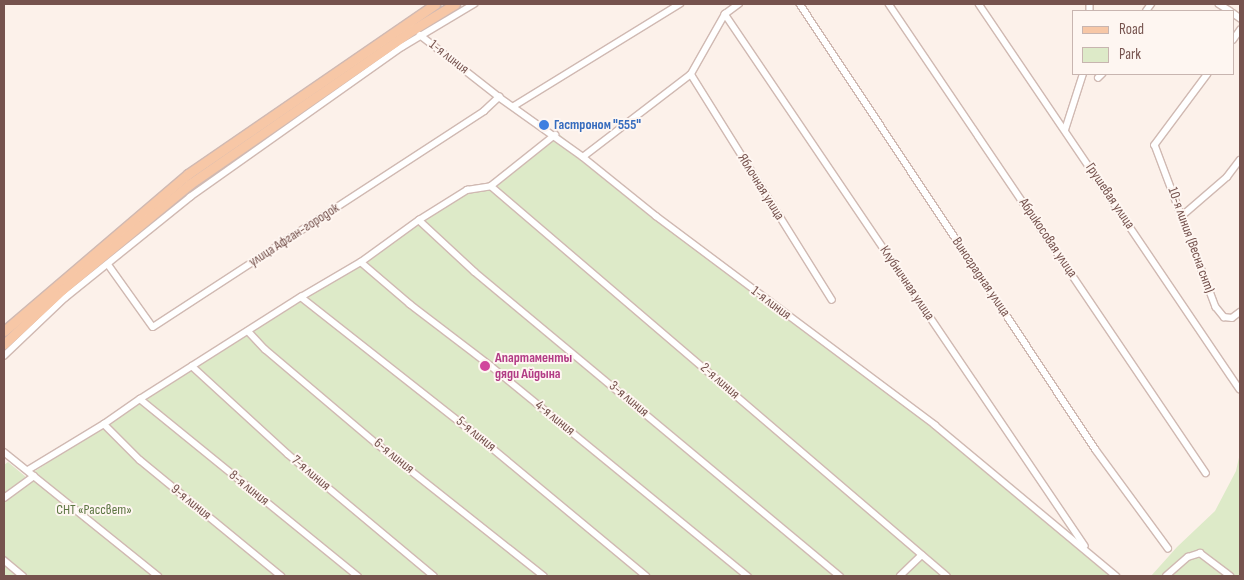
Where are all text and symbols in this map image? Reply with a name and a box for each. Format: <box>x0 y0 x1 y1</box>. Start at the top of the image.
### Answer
legend <box>1072 10 1234 75</box>
text: Road <box>1119 20 1144 39</box>
street label: 1-я линия <box>426 36 472 78</box>
text: Park <box>1119 45 1141 64</box>
place label: Гастроном "555" <box>554 117 641 133</box>
marker: Гастроном "555" <box>538 119 550 131</box>
street label: Яблочная улица <box>734 151 788 223</box>
street label: Грушевая улица <box>1082 160 1138 232</box>
street label: 10-я линия (Весна снт) <box>1164 185 1218 295</box>
street label: Абрикосовая улица <box>1015 195 1081 281</box>
street label: улица Афган-городок <box>246 200 342 270</box>
street label: Виноградная улица <box>948 234 1014 320</box>
street label: Клубничная улица <box>876 243 938 323</box>
street label: 1-я линия <box>748 283 794 323</box>
place label: Апартаменты дяди Айдына <box>495 350 572 382</box>
street label: 2-я линия <box>697 359 743 403</box>
marker: Апартаменты дяди Айдына <box>479 360 491 372</box>
street label: 3-я линия <box>606 378 652 420</box>
street label: 4-я линия <box>532 397 578 439</box>
street label: 5-я линия <box>453 413 499 455</box>
street label: 6-я линия <box>370 435 418 477</box>
street label: 7-я линия <box>288 452 334 494</box>
street label: 8-я линия <box>225 467 273 509</box>
street label: 9-я линия <box>167 481 215 523</box>
park label: СНТ «Рассвет» <box>56 502 132 518</box>

